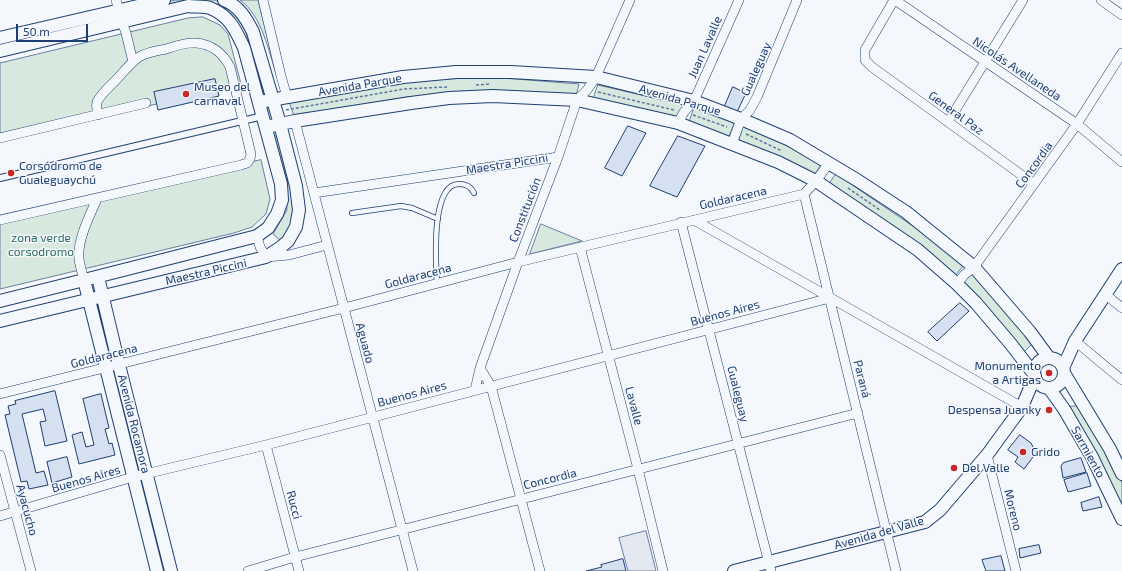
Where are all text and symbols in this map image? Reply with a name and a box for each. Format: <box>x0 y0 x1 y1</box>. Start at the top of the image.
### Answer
street label: Juan Lavalle <box>685 14 725 80</box>
scale bar <box>18 16 90 42</box>
text: 50 m <box>23 24 50 38</box>
street label: Nicolás Avellaneda <box>970 34 1064 104</box>
street label: Gualeguay <box>738 40 774 98</box>
street label: Avenida Parque <box>317 71 403 99</box>
place label: Museo del carnaval <box>194 80 250 108</box>
street label: Avenida Parque <box>637 81 723 119</box>
street label: General Paz <box>926 88 986 138</box>
marker: Museo del carnaval <box>181 89 191 99</box>
street label: Concordia <box>1012 139 1056 191</box>
street label: Maestra Piccini <box>465 150 549 178</box>
place label: Corsódromo de Gualeguaychú <box>19 159 102 187</box>
marker: Corsódromo de Gualeguaychú <box>6 168 16 178</box>
street label: Constitución <box>506 176 544 244</box>
street label: Goldaracena <box>698 183 768 213</box>
park label: zona verde corsodromo <box>8 231 74 259</box>
street label: Maestra Piccini <box>164 256 248 288</box>
street label: Goldaracena <box>383 260 453 292</box>
street label: Buenos Aires <box>689 297 761 329</box>
street label: Aguado <box>353 321 377 365</box>
street label: Goldaracena <box>69 341 139 371</box>
street label: Paraná <box>850 359 874 399</box>
place label: Monumento a Artigas <box>975 359 1041 387</box>
street label: Gualeguay <box>724 364 752 424</box>
marker: Monumento a Artigas <box>1044 368 1054 378</box>
street label: Avenida Rocamora <box>115 373 153 475</box>
street label: Buenos Aires <box>376 378 448 410</box>
street label: Lavalle <box>622 385 646 427</box>
place label: Despensa Juanky <box>948 403 1041 417</box>
marker: Despensa Juanky <box>1044 405 1054 415</box>
street label: Sarmiento <box>1068 424 1108 480</box>
place label: Grido <box>1031 445 1060 459</box>
marker: Grido <box>1018 447 1028 457</box>
place label: Del Valle <box>962 461 1010 475</box>
street label: Buenos Aires <box>50 462 122 496</box>
marker: Del Valle <box>949 463 959 473</box>
street label: Concordia <box>522 465 578 493</box>
street label: Ayacucho <box>13 483 41 537</box>
street label: Moreno <box>1001 488 1025 532</box>
street label: Rucci <box>283 489 305 521</box>
street label: Avenida del Valle <box>832 513 926 553</box>

